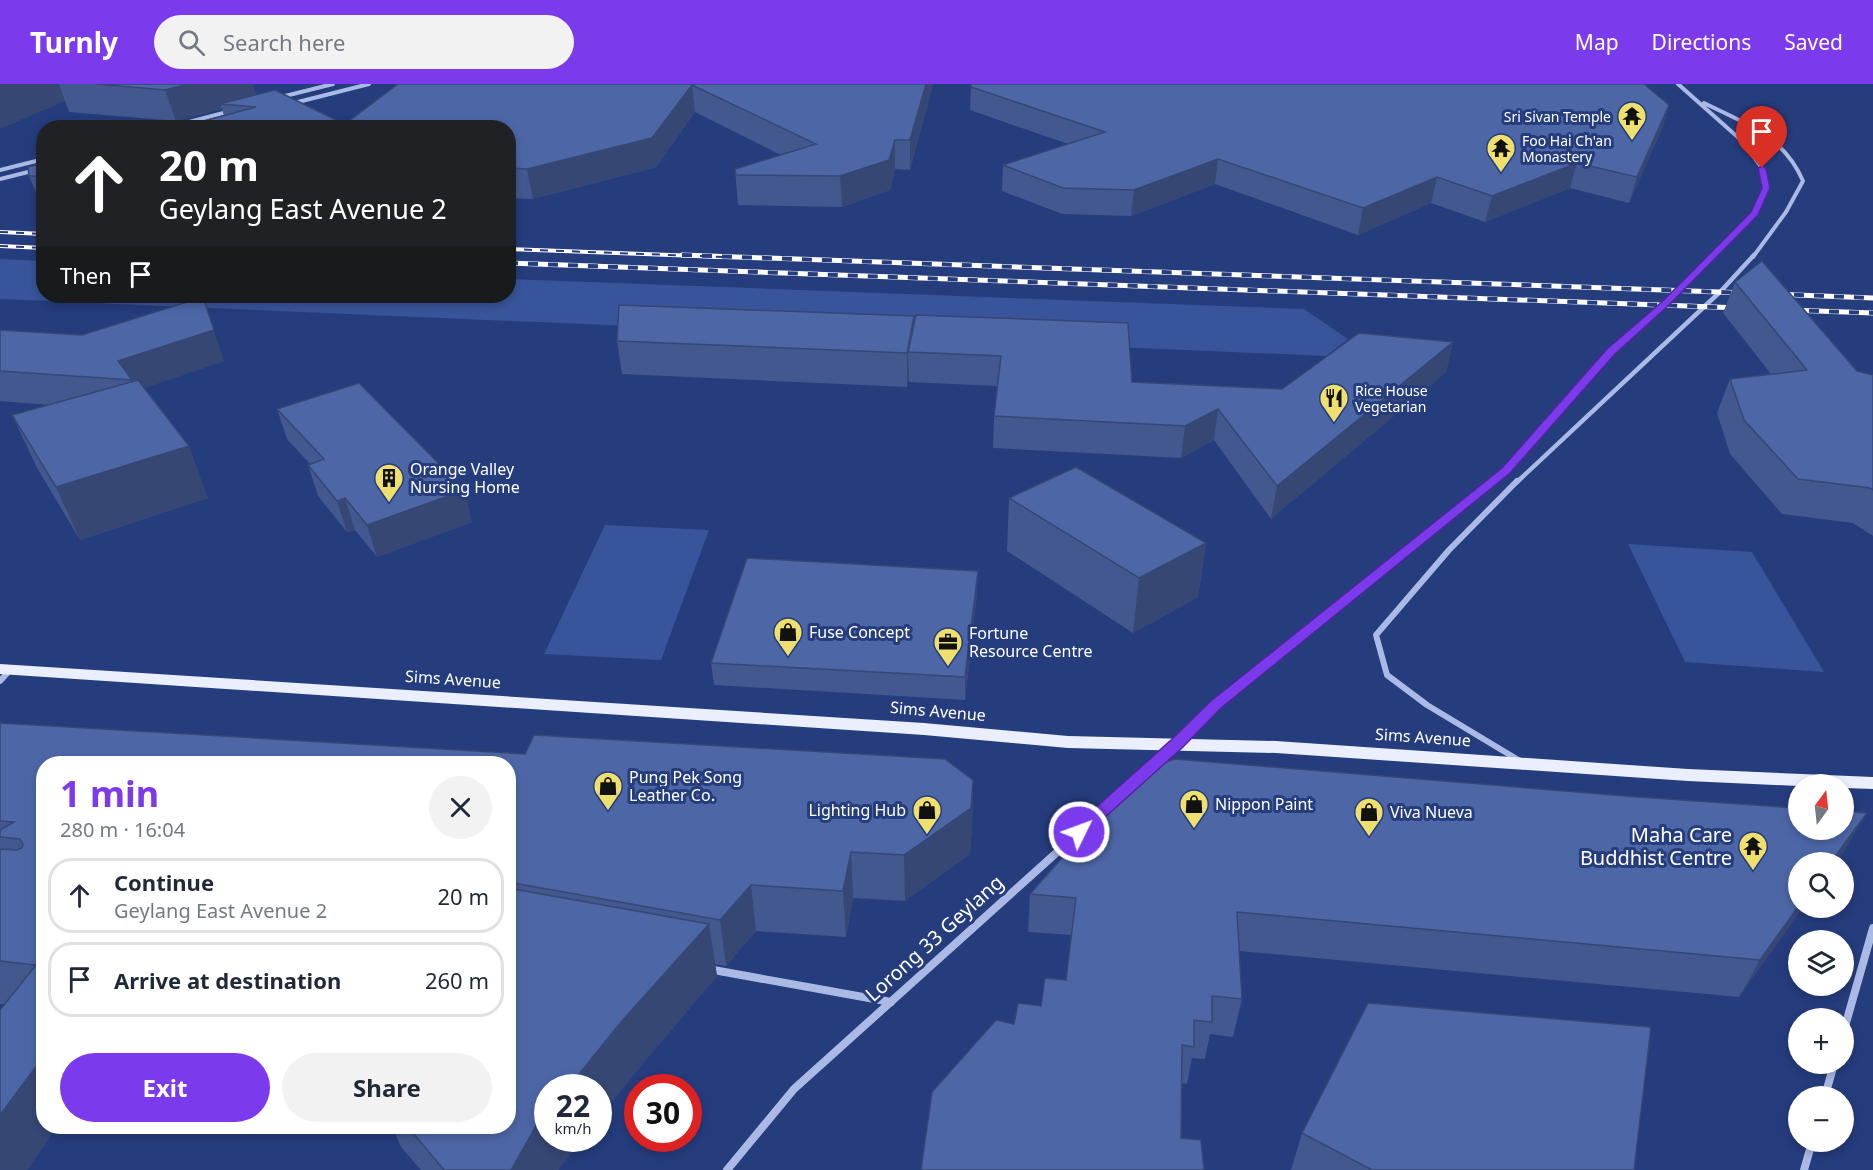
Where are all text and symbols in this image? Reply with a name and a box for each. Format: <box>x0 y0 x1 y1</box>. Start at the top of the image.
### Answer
search box <box>154 15 574 69</box>
text: Turnly <box>30 23 118 61</box>
icon: search <box>175 26 208 59</box>
text: Search here <box>223 27 345 57</box>
text: Map <box>1575 28 1619 56</box>
text: Directions <box>1652 28 1751 56</box>
text: Saved <box>1784 28 1843 56</box>
temple icon: Sri Sivan Temple <box>1616 100 1648 142</box>
pin <box>1736 106 1787 168</box>
place label: Sri Sivan Temple <box>1504 107 1611 126</box>
icon: arrive <box>1745 115 1778 148</box>
place label: Foo Hai Ch'an Monastery <box>1522 131 1612 166</box>
temple icon: Foo Hai Ch'an Monastery <box>1485 132 1517 174</box>
text: 20 m <box>159 136 259 193</box>
icon: ahead <box>60 144 138 222</box>
text: Geylang East Avenue 2 <box>159 190 447 227</box>
icon: arrive <box>124 258 157 291</box>
text: Then <box>60 260 112 290</box>
place label: Rice House Vegetarian <box>1355 381 1428 416</box>
restaurant icon: Rice House Vegetarian <box>1318 382 1350 424</box>
place label: Orange Valley Nursing Home <box>410 458 520 498</box>
building icon: Orange Valley Nursing Home <box>373 462 405 504</box>
shop icon: Fuse Concept <box>772 616 804 658</box>
place label: Fuse Concept <box>809 621 910 643</box>
place label: Fortune Resource Centre <box>969 622 1092 662</box>
office icon: Fortune Resource Centre <box>932 626 964 668</box>
street label: Sims Avenue <box>404 665 502 693</box>
street label: Sims Avenue <box>889 696 987 726</box>
street label: Sims Avenue <box>1374 723 1472 751</box>
place label: Pung Pek Song Leather Co. <box>629 766 742 806</box>
text: 1 min <box>60 769 159 818</box>
shop icon: Pung Pek Song Leather Co. <box>592 770 624 812</box>
north arrow <box>1788 774 1854 840</box>
map controls <box>1788 774 1854 1152</box>
button: close <box>429 776 492 839</box>
shop icon: Nippon Paint <box>1178 788 1210 830</box>
place label: Nippon Paint <box>1215 793 1313 815</box>
shop icon: Lighting Hub <box>911 794 943 836</box>
shop icon: Viva Nueva <box>1353 796 1385 838</box>
place label: Lighting Hub <box>808 799 906 821</box>
position arrow <box>1047 800 1111 864</box>
place label: Viva Nueva <box>1390 801 1473 823</box>
text: 280 m · 16:04 <box>60 816 185 843</box>
place label: Maha Care Buddhist Centre <box>1580 821 1732 871</box>
temple icon: Maha Care Buddhist Centre <box>1737 830 1769 872</box>
button: search <box>1788 852 1854 918</box>
text: Continue <box>114 867 214 897</box>
street label: Lorong 33 Geylang <box>859 869 1009 1007</box>
icon: ahead <box>63 879 96 912</box>
text: 20 m <box>438 881 489 911</box>
text: Geylang East Avenue 2 <box>114 897 327 924</box>
button: layers <box>1788 930 1854 996</box>
icon: arrive <box>63 963 96 996</box>
text: Arrive at destination <box>114 965 341 995</box>
text: 260 m <box>425 965 489 995</box>
button: + <box>1788 1008 1854 1074</box>
button: Exit <box>60 1053 270 1122</box>
button: Share <box>282 1053 492 1122</box>
speed limit sign: 30 <box>624 1074 702 1152</box>
text: 22 <box>556 1085 590 1126</box>
button: − <box>1788 1086 1854 1152</box>
text: km/h <box>555 1118 591 1138</box>

